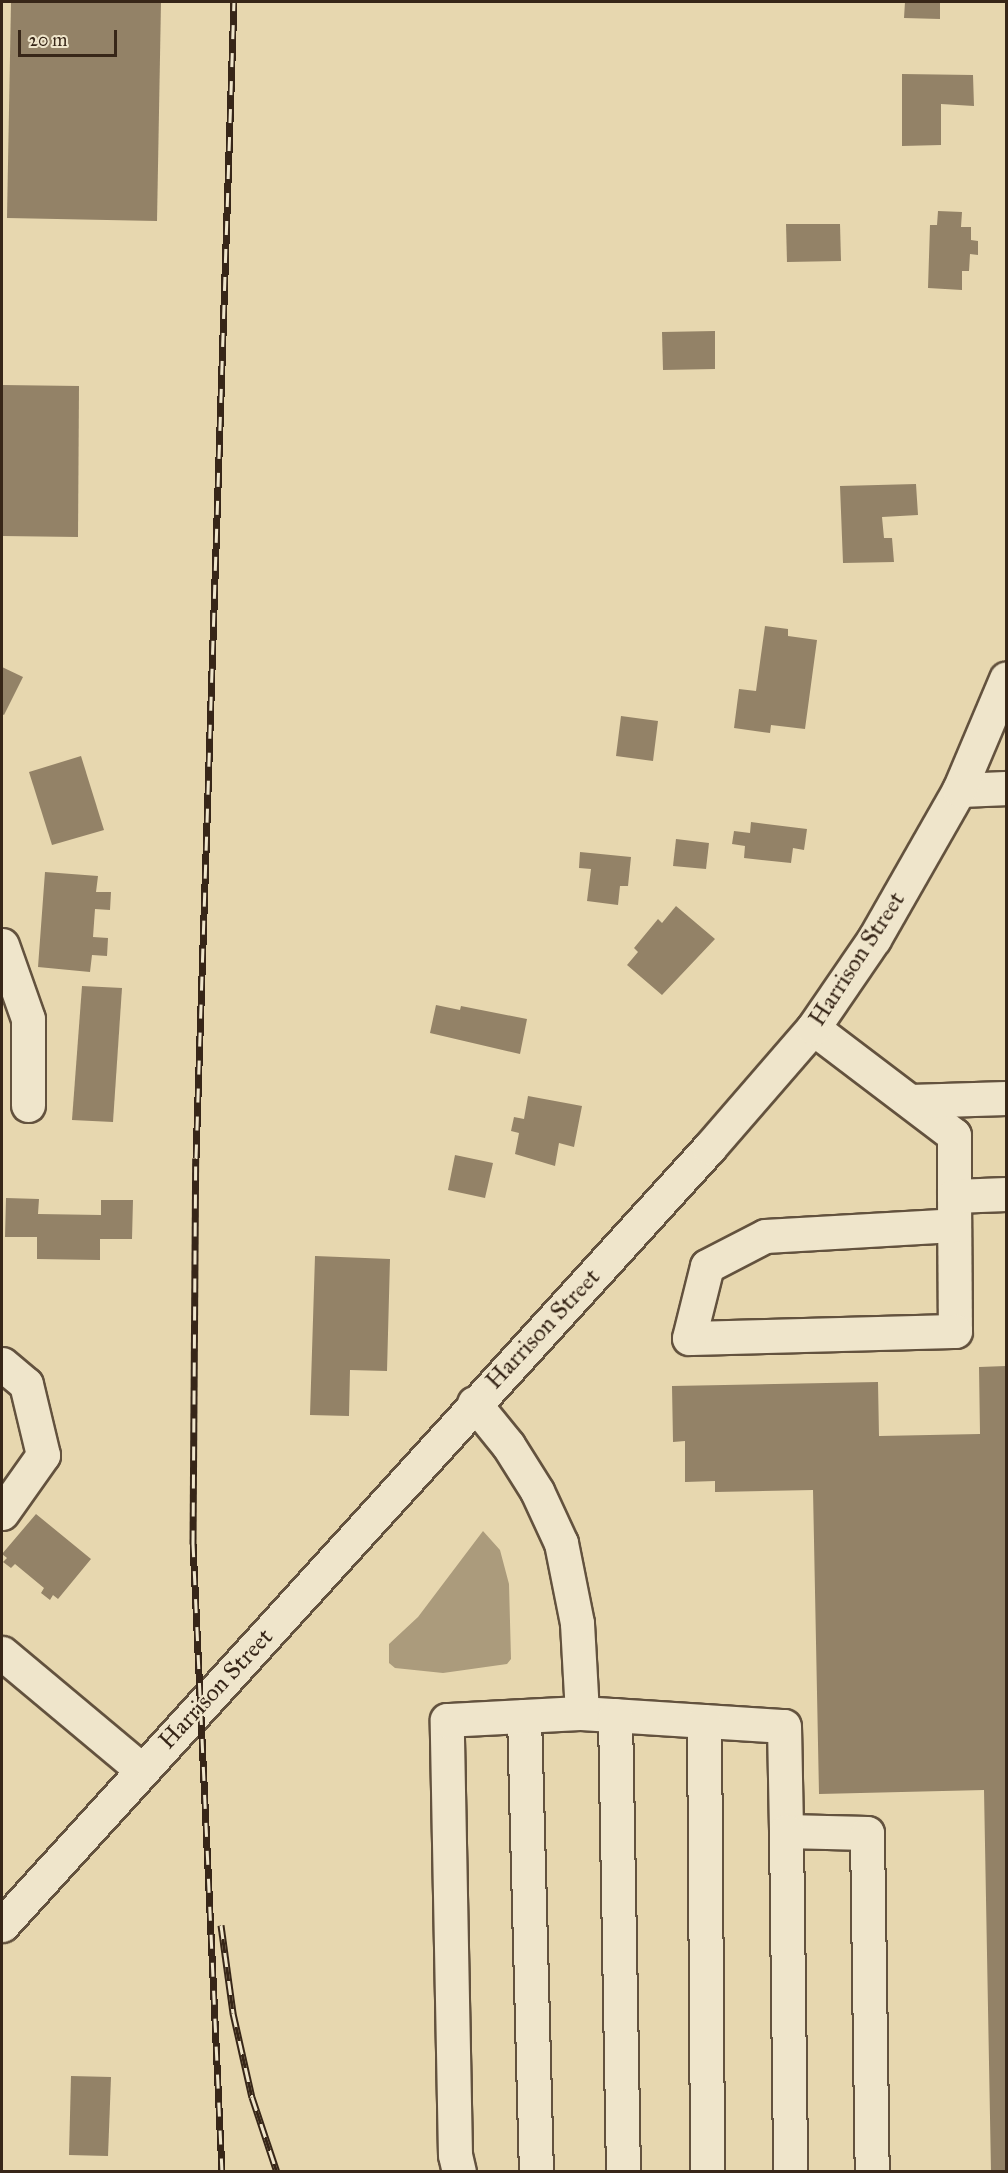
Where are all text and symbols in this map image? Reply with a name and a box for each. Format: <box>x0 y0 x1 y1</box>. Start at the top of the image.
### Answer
scale bar <box>21 18 120 56</box>
text: 20 m <box>29 29 67 51</box>
street label: Harrison Street <box>803 886 911 1032</box>
street label: Harrison Street <box>480 1263 606 1395</box>
street label: Harrison Street <box>153 1623 279 1755</box>

